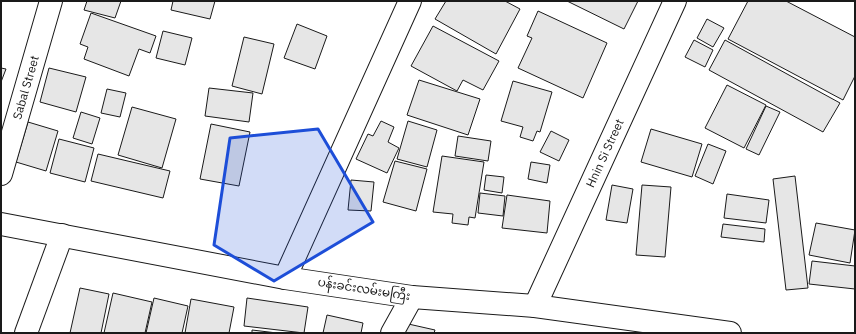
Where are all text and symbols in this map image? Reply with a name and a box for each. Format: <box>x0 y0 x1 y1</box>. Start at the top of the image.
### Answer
street label: Sabal Street <box>9 54 42 121</box>
street label: Hnin Si Street <box>582 116 627 190</box>
street label: ပန်းခင်းလမ်းမကြီး <box>316 273 412 306</box>

